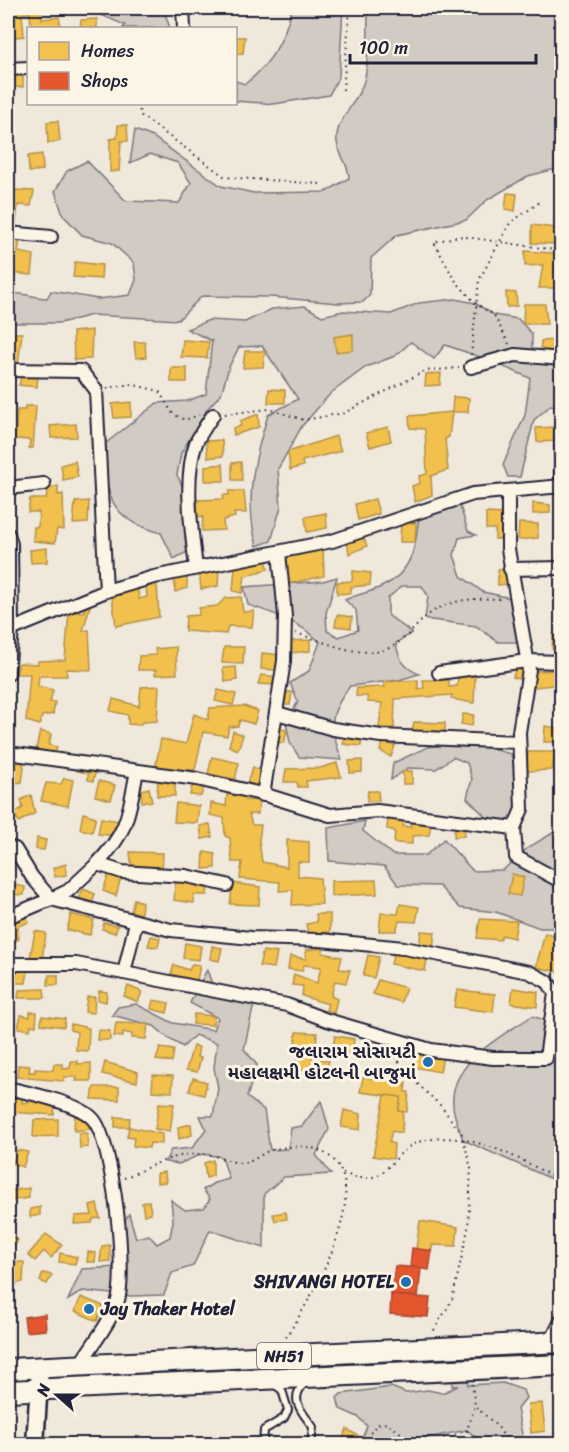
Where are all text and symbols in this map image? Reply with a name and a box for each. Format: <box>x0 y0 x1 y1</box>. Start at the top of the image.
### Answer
legend <box>27 27 237 105</box>
scale bar <box>350 27 536 65</box>
text: 100 m <box>359 32 408 64</box>
text: Homes <box>81 35 135 67</box>
text: Shops <box>81 65 128 97</box>
place label: જલારામ સોસાયટી મહાલ‌ક્ષમી હોટલની બાજુમાં <box>228 1036 417 1089</box>
marker: જલારામ સોસાયટી મહાલ‌ક્ષમી હોટલની બાજુમાં <box>421 1055 435 1069</box>
place label: SHIVANGI HOTEL <box>253 1266 395 1298</box>
marker: SHIVANGI HOTEL <box>399 1275 413 1289</box>
place label: Jay Thaker Hotel <box>100 1293 236 1325</box>
marker: Jay Thaker Hotel <box>82 1302 96 1316</box>
road number: NH51 <box>257 1343 311 1369</box>
north arrow <box>27 1365 87 1425</box>
text: N <box>28 1379 59 1401</box>

